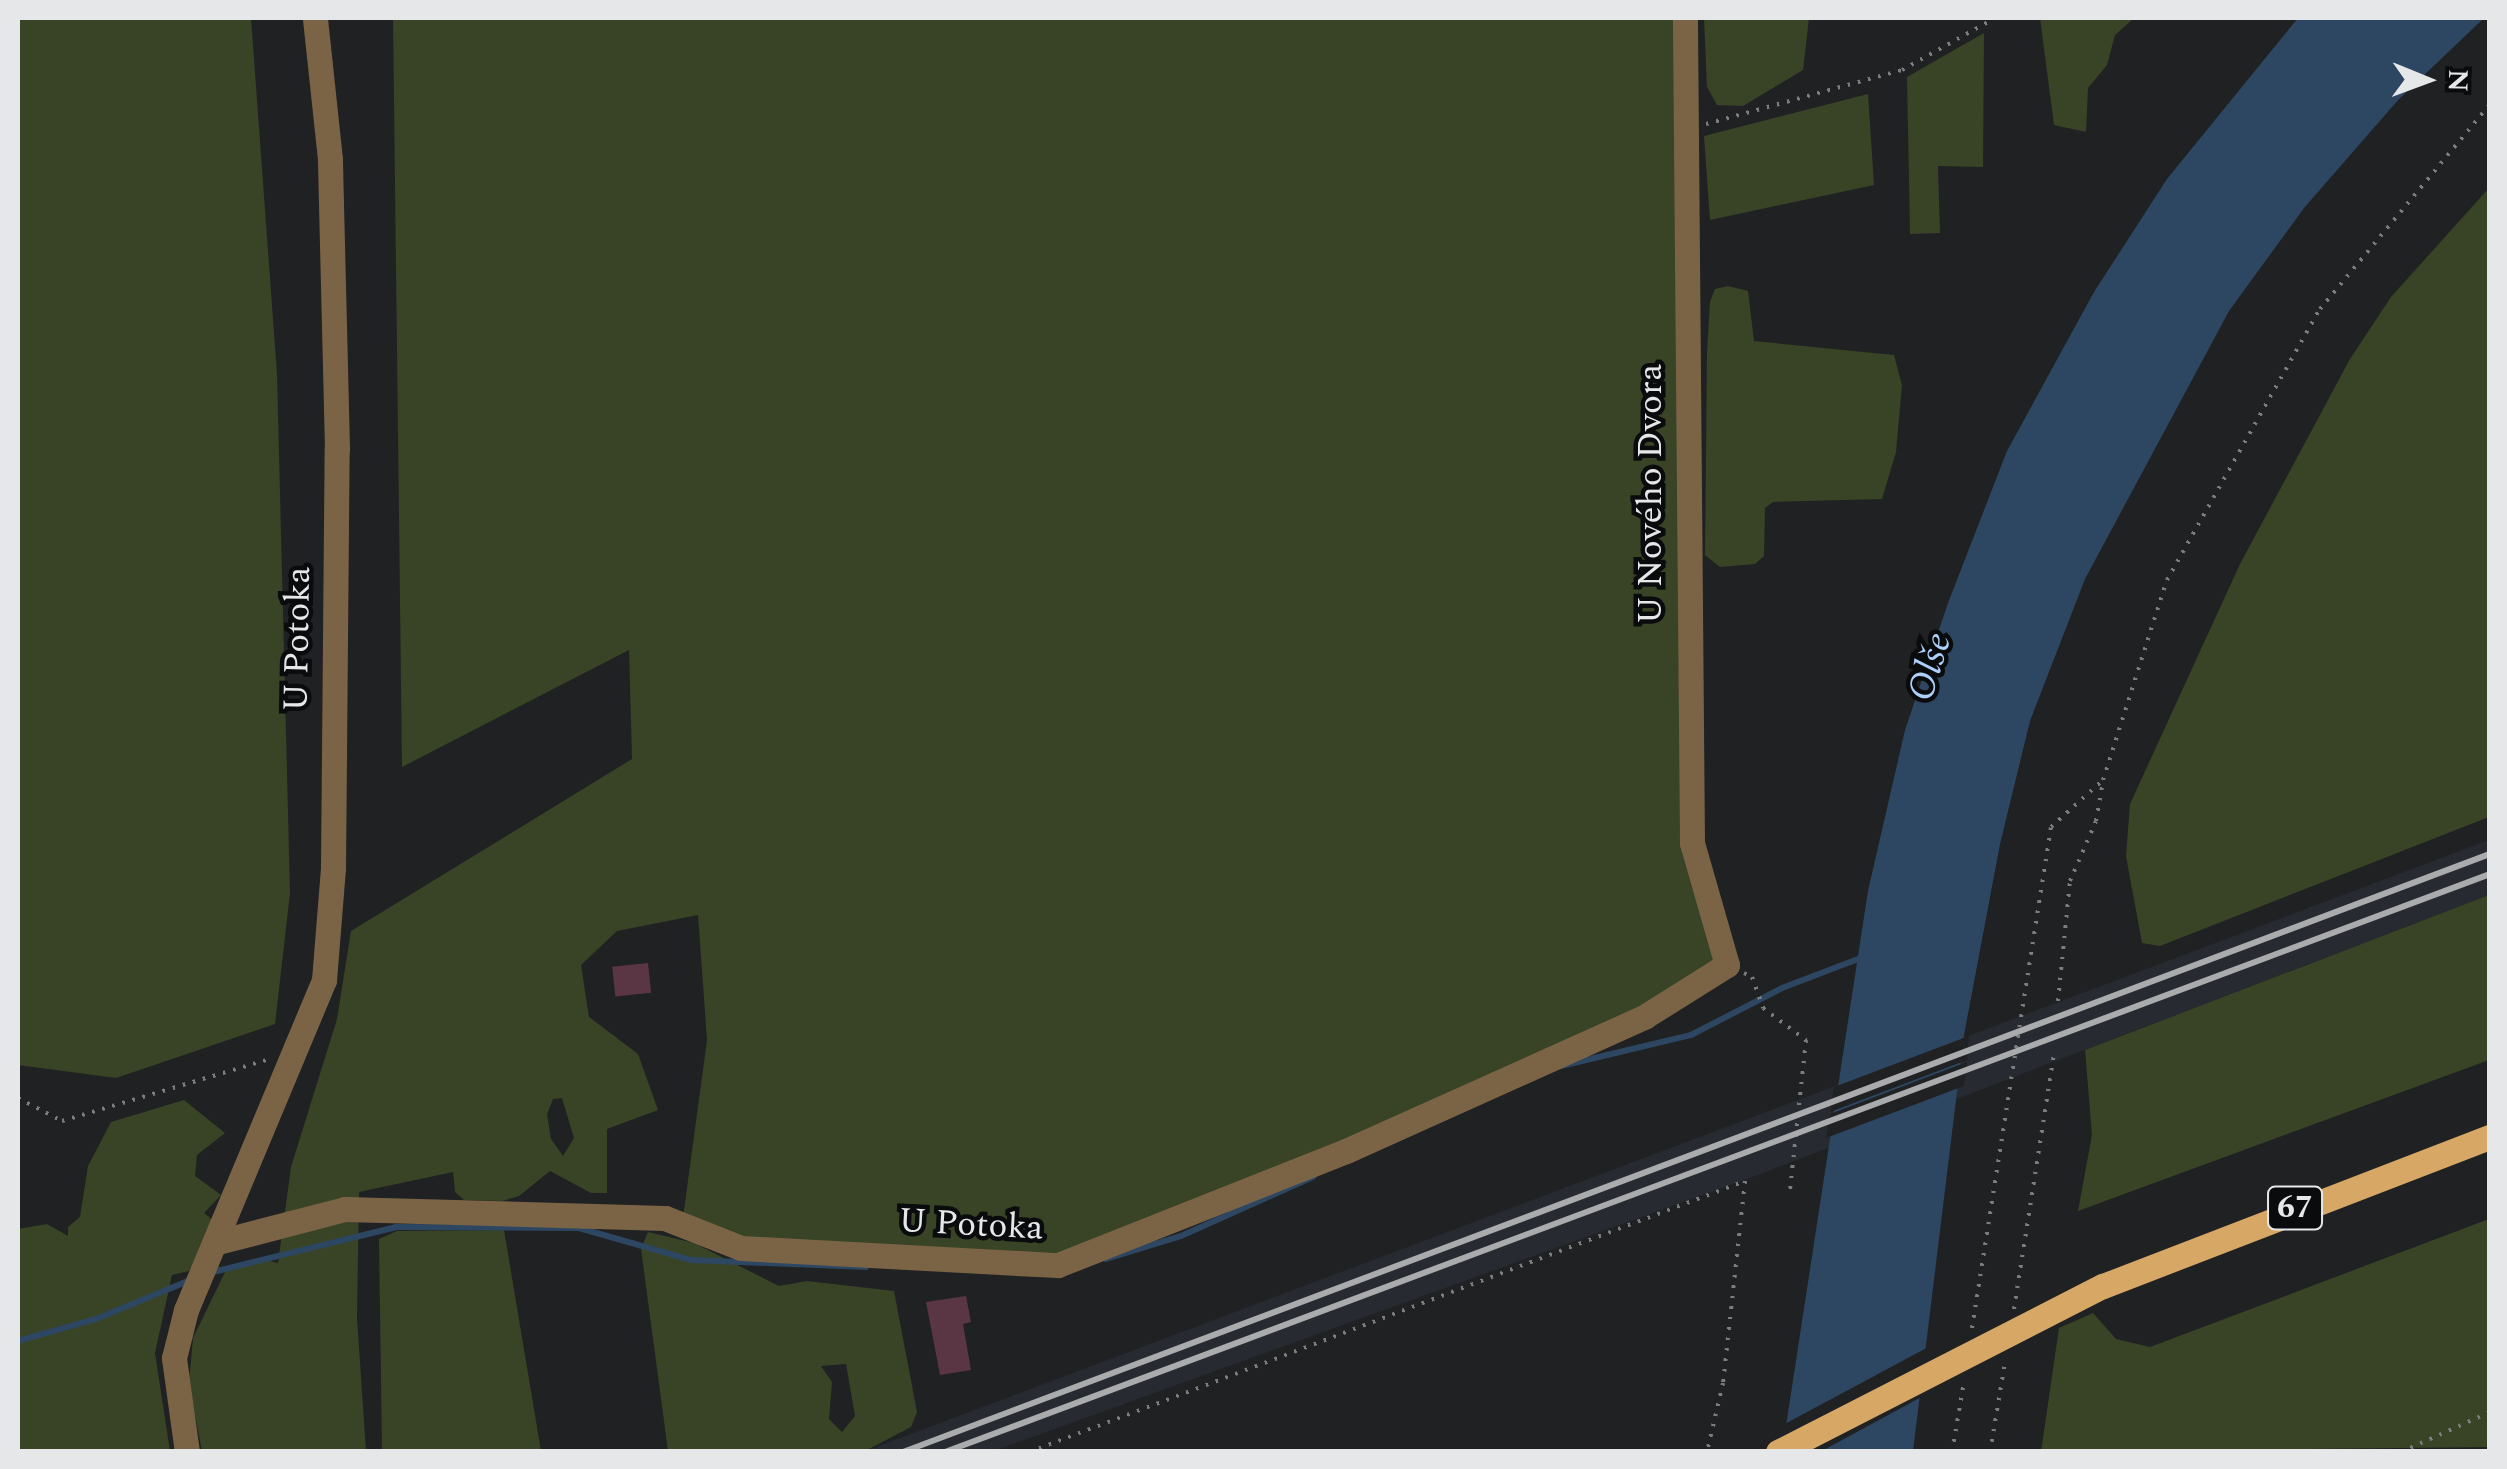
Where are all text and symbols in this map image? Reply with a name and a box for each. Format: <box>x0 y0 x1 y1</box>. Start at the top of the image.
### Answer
north arrow <box>2377 30 2477 130</box>
text: N <box>2436 69 2479 92</box>
street label: U Nového Dvora <box>1630 364 1672 624</box>
street label: U Potoka <box>276 566 320 712</box>
water label: Olše <box>1899 627 1963 707</box>
road number: 67 <box>2265 1181 2325 1235</box>
street label: U Potoka <box>897 1200 1045 1250</box>

